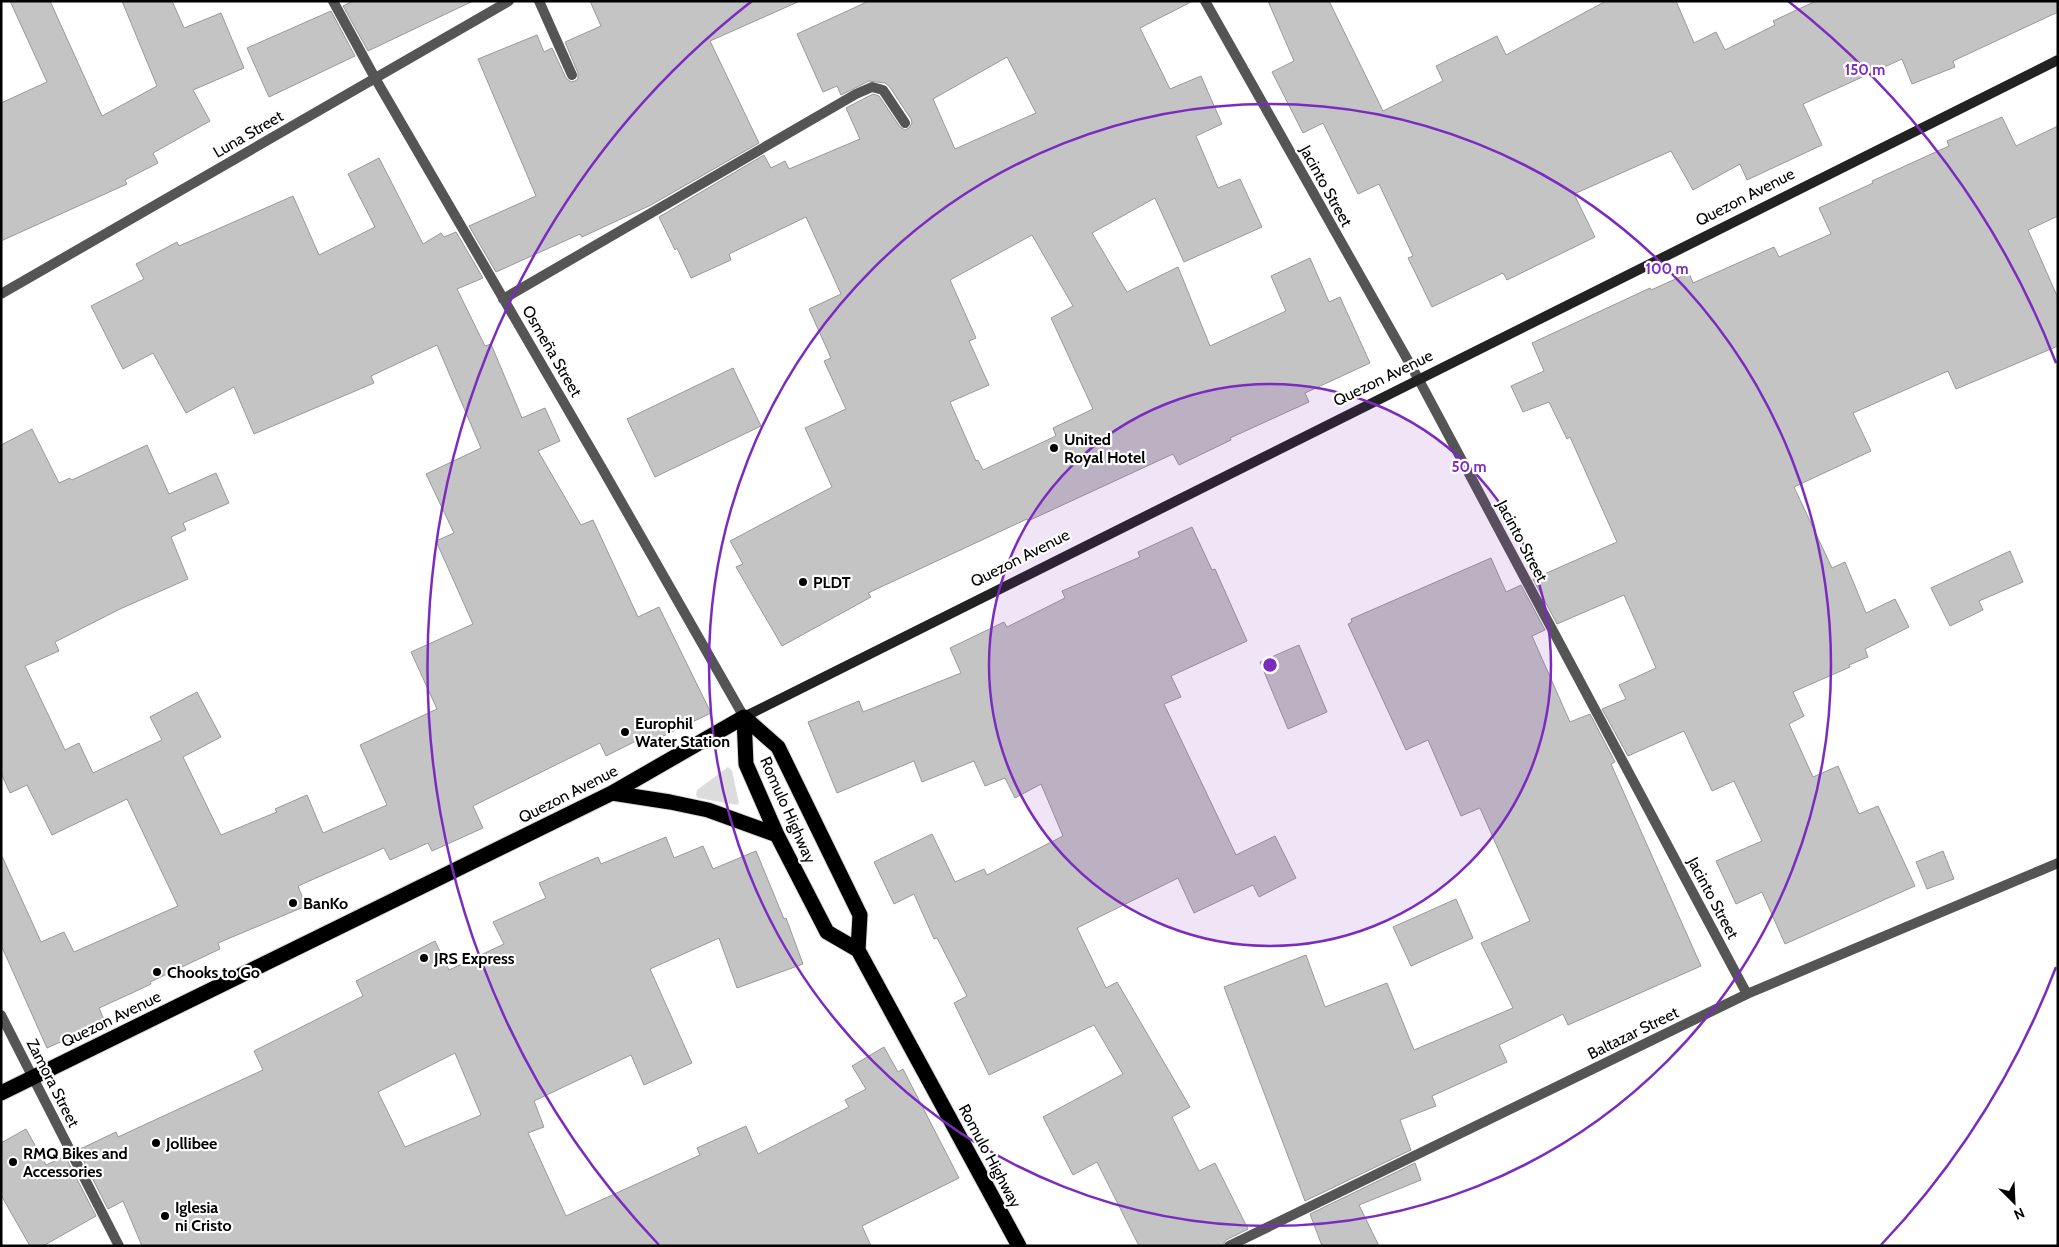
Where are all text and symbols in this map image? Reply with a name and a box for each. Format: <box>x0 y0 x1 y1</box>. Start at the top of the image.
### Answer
text: 150 m <box>1845 61 1885 79</box>
street label: Luna Street <box>210 106 287 162</box>
street label: Jacinto Street <box>1295 141 1356 230</box>
street label: Quezon Avenue <box>1692 164 1798 230</box>
text: 100 m <box>1645 260 1689 278</box>
street label: Osmeña Street <box>518 302 586 401</box>
street label: Quezon Avenue <box>1330 346 1436 410</box>
place label: United Royal Hotel <box>1064 430 1145 467</box>
marker: United Royal Hotel <box>1048 442 1060 454</box>
text: 50 m <box>1451 458 1487 476</box>
street label: Jacinto Street <box>1492 496 1552 586</box>
street label: Quezon Avenue <box>967 525 1073 591</box>
place label: PLDT <box>813 573 851 592</box>
marker: PLDT <box>797 576 809 588</box>
centre of rings <box>1261 656 1279 674</box>
place label: Europhil Water Station <box>635 714 730 751</box>
marker: Europhil Water Station <box>619 726 631 738</box>
street label: Romulo Highway <box>756 754 820 866</box>
street label: Quezon Avenue <box>515 761 621 827</box>
street label: Jacinto Street <box>1683 853 1743 943</box>
place label: BanKo <box>303 894 348 913</box>
marker: BanKo <box>287 897 299 909</box>
place label: JRS Express <box>433 949 515 968</box>
marker: JRS Express <box>418 952 430 964</box>
place label: Chooks to Go <box>167 963 260 982</box>
marker: Chooks to Go <box>151 966 163 978</box>
street label: Quezon Avenue <box>58 987 164 1051</box>
street label: Baltazar Street <box>1584 1002 1682 1063</box>
street label: Zamora Street <box>23 1036 84 1131</box>
street label: Romulo Highway <box>955 1101 1025 1211</box>
place label: Jollibee <box>165 1134 217 1153</box>
marker: Jollibee <box>150 1137 162 1149</box>
place label: RMQ Bikes and Accessories <box>23 1144 128 1181</box>
marker: RMQ Bikes and Accessories <box>7 1156 19 1168</box>
north arrow <box>1989 1177 2039 1227</box>
place label: Iglesia ni Cristo <box>175 1198 232 1235</box>
text: N <box>2011 1204 2027 1224</box>
marker: Iglesia ni Cristo <box>159 1210 171 1222</box>

